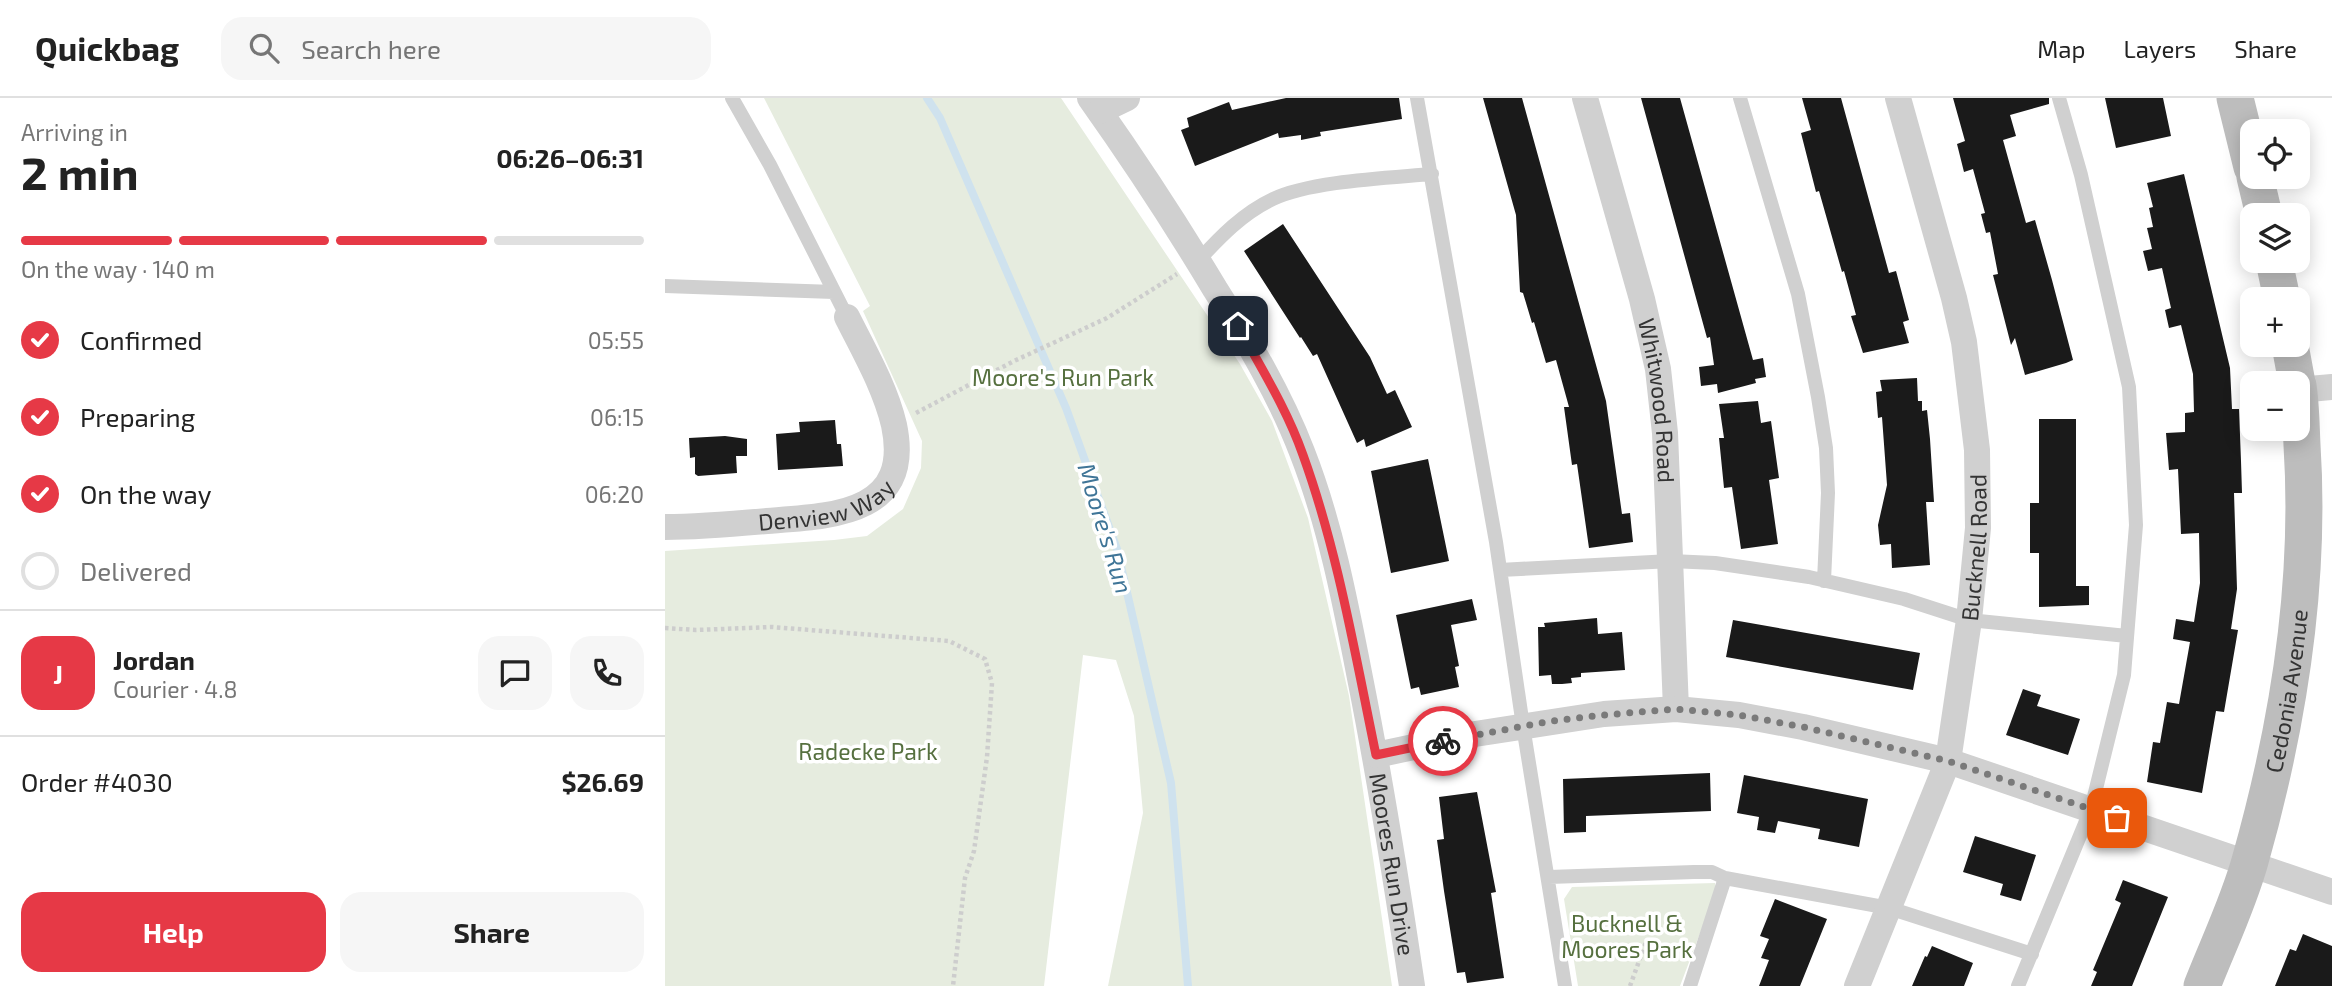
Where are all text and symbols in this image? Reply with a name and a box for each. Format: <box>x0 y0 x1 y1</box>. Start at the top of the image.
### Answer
search box <box>221 17 711 80</box>
text: Quickbag <box>35 28 179 68</box>
icon: search <box>245 29 283 67</box>
text: Search here <box>301 33 441 64</box>
text: Map <box>2037 34 2085 63</box>
text: Layers <box>2123 34 2196 63</box>
text: Share <box>2234 34 2297 63</box>
text: Arriving in <box>21 118 128 146</box>
map controls <box>2240 119 2310 441</box>
button: locate <box>2240 119 2310 189</box>
text: 06:26–06:31 <box>496 142 644 173</box>
text: 2 min <box>21 144 139 199</box>
button: layers <box>2240 203 2310 273</box>
text: On the way · 140 m <box>21 255 215 283</box>
button: + <box>2240 287 2310 357</box>
pin <box>1208 296 1268 356</box>
icon: home <box>1219 307 1257 345</box>
street label: Whitwood Road <box>1633 315 1681 483</box>
icon: check <box>21 321 59 359</box>
text: Confirmed <box>80 324 203 355</box>
text: 05:55 <box>588 326 644 354</box>
park label: Moore's Run Park <box>972 363 1154 391</box>
button: − <box>2240 371 2310 441</box>
icon: check <box>21 398 59 436</box>
text: Preparing <box>80 401 195 432</box>
text: 06:15 <box>590 403 644 431</box>
water label: Moore's Run <box>1072 459 1140 597</box>
street label: Denview Way <box>757 474 900 536</box>
street label: Bucknell Road <box>1955 474 1992 622</box>
icon: check <box>21 475 59 513</box>
text: On the way <box>80 478 211 509</box>
text: 06:20 <box>585 480 644 508</box>
text: Delivered <box>80 555 192 586</box>
street label: Cedonia Avenue <box>2259 608 2313 775</box>
button: chat <box>478 636 552 710</box>
button: phone <box>570 636 644 710</box>
text: Jordan <box>113 644 195 675</box>
text: J <box>53 658 63 689</box>
text: Courier · 4.8 <box>113 675 237 703</box>
courier <box>1408 706 1478 776</box>
icon: bike <box>1424 722 1462 760</box>
park label: Radecke Park <box>798 737 938 765</box>
text: Order #4030 <box>21 766 173 797</box>
text: $26.69 <box>561 766 644 797</box>
street label: Moores Run Drive <box>1364 770 1421 958</box>
pin <box>2087 788 2147 848</box>
icon: bag <box>2098 799 2136 837</box>
button: Help <box>21 892 326 972</box>
button: Share <box>340 892 644 972</box>
park label: Bucknell & Moores Park <box>1561 909 1693 963</box>

